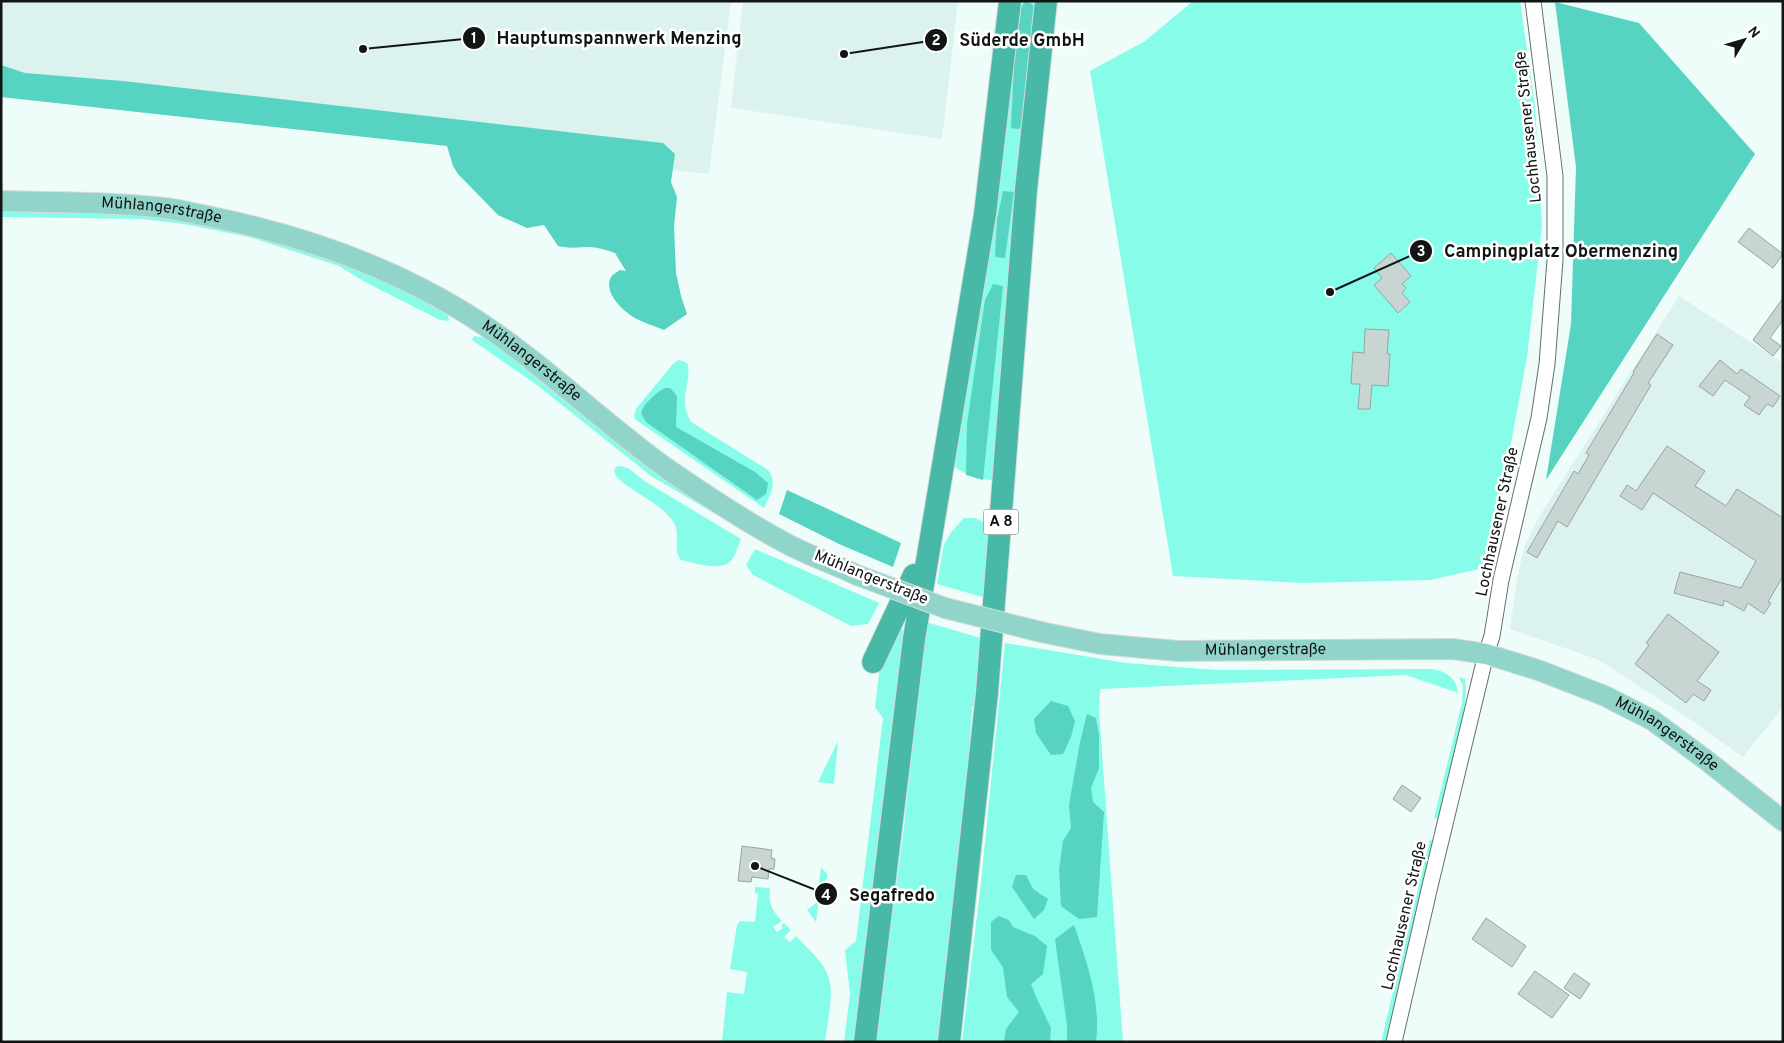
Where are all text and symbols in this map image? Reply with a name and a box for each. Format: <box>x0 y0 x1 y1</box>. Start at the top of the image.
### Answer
north arrow <box>1719 15 1769 65</box>
callout: Hauptumspannwerk Menzing <box>462 21 752 54</box>
callout: Süderde GmbH <box>924 24 1095 57</box>
text: N <box>1743 24 1763 42</box>
text: Hauptumspannwerk Menzing <box>496 28 742 51</box>
text: 1 <box>471 30 477 49</box>
text: Süderde GmbH <box>959 30 1085 53</box>
text: 2 <box>931 32 941 51</box>
street label: Lochhausener Straße <box>1511 50 1547 204</box>
street label: Mühlangerstraße <box>101 193 223 229</box>
callout: Campingplatz Obermenzing <box>1409 234 1688 267</box>
text: Campingplatz Obermenzing <box>1444 241 1678 264</box>
text: 3 <box>1417 243 1426 262</box>
street label: Mühlangerstraße <box>477 316 585 406</box>
street label: Lochhausener Straße <box>1472 445 1524 599</box>
road number: A 8 <box>984 510 1018 534</box>
street label: Mühlangerstraße <box>811 546 931 610</box>
street label: Mühlangerstraße <box>1205 640 1326 661</box>
street label: Mühlangerstraße <box>1611 693 1723 776</box>
street label: Lochhausener Straße <box>1378 840 1432 992</box>
callout: Segafredo <box>814 878 945 911</box>
text: Segafredo <box>849 885 935 908</box>
text: 4 <box>821 887 831 906</box>

